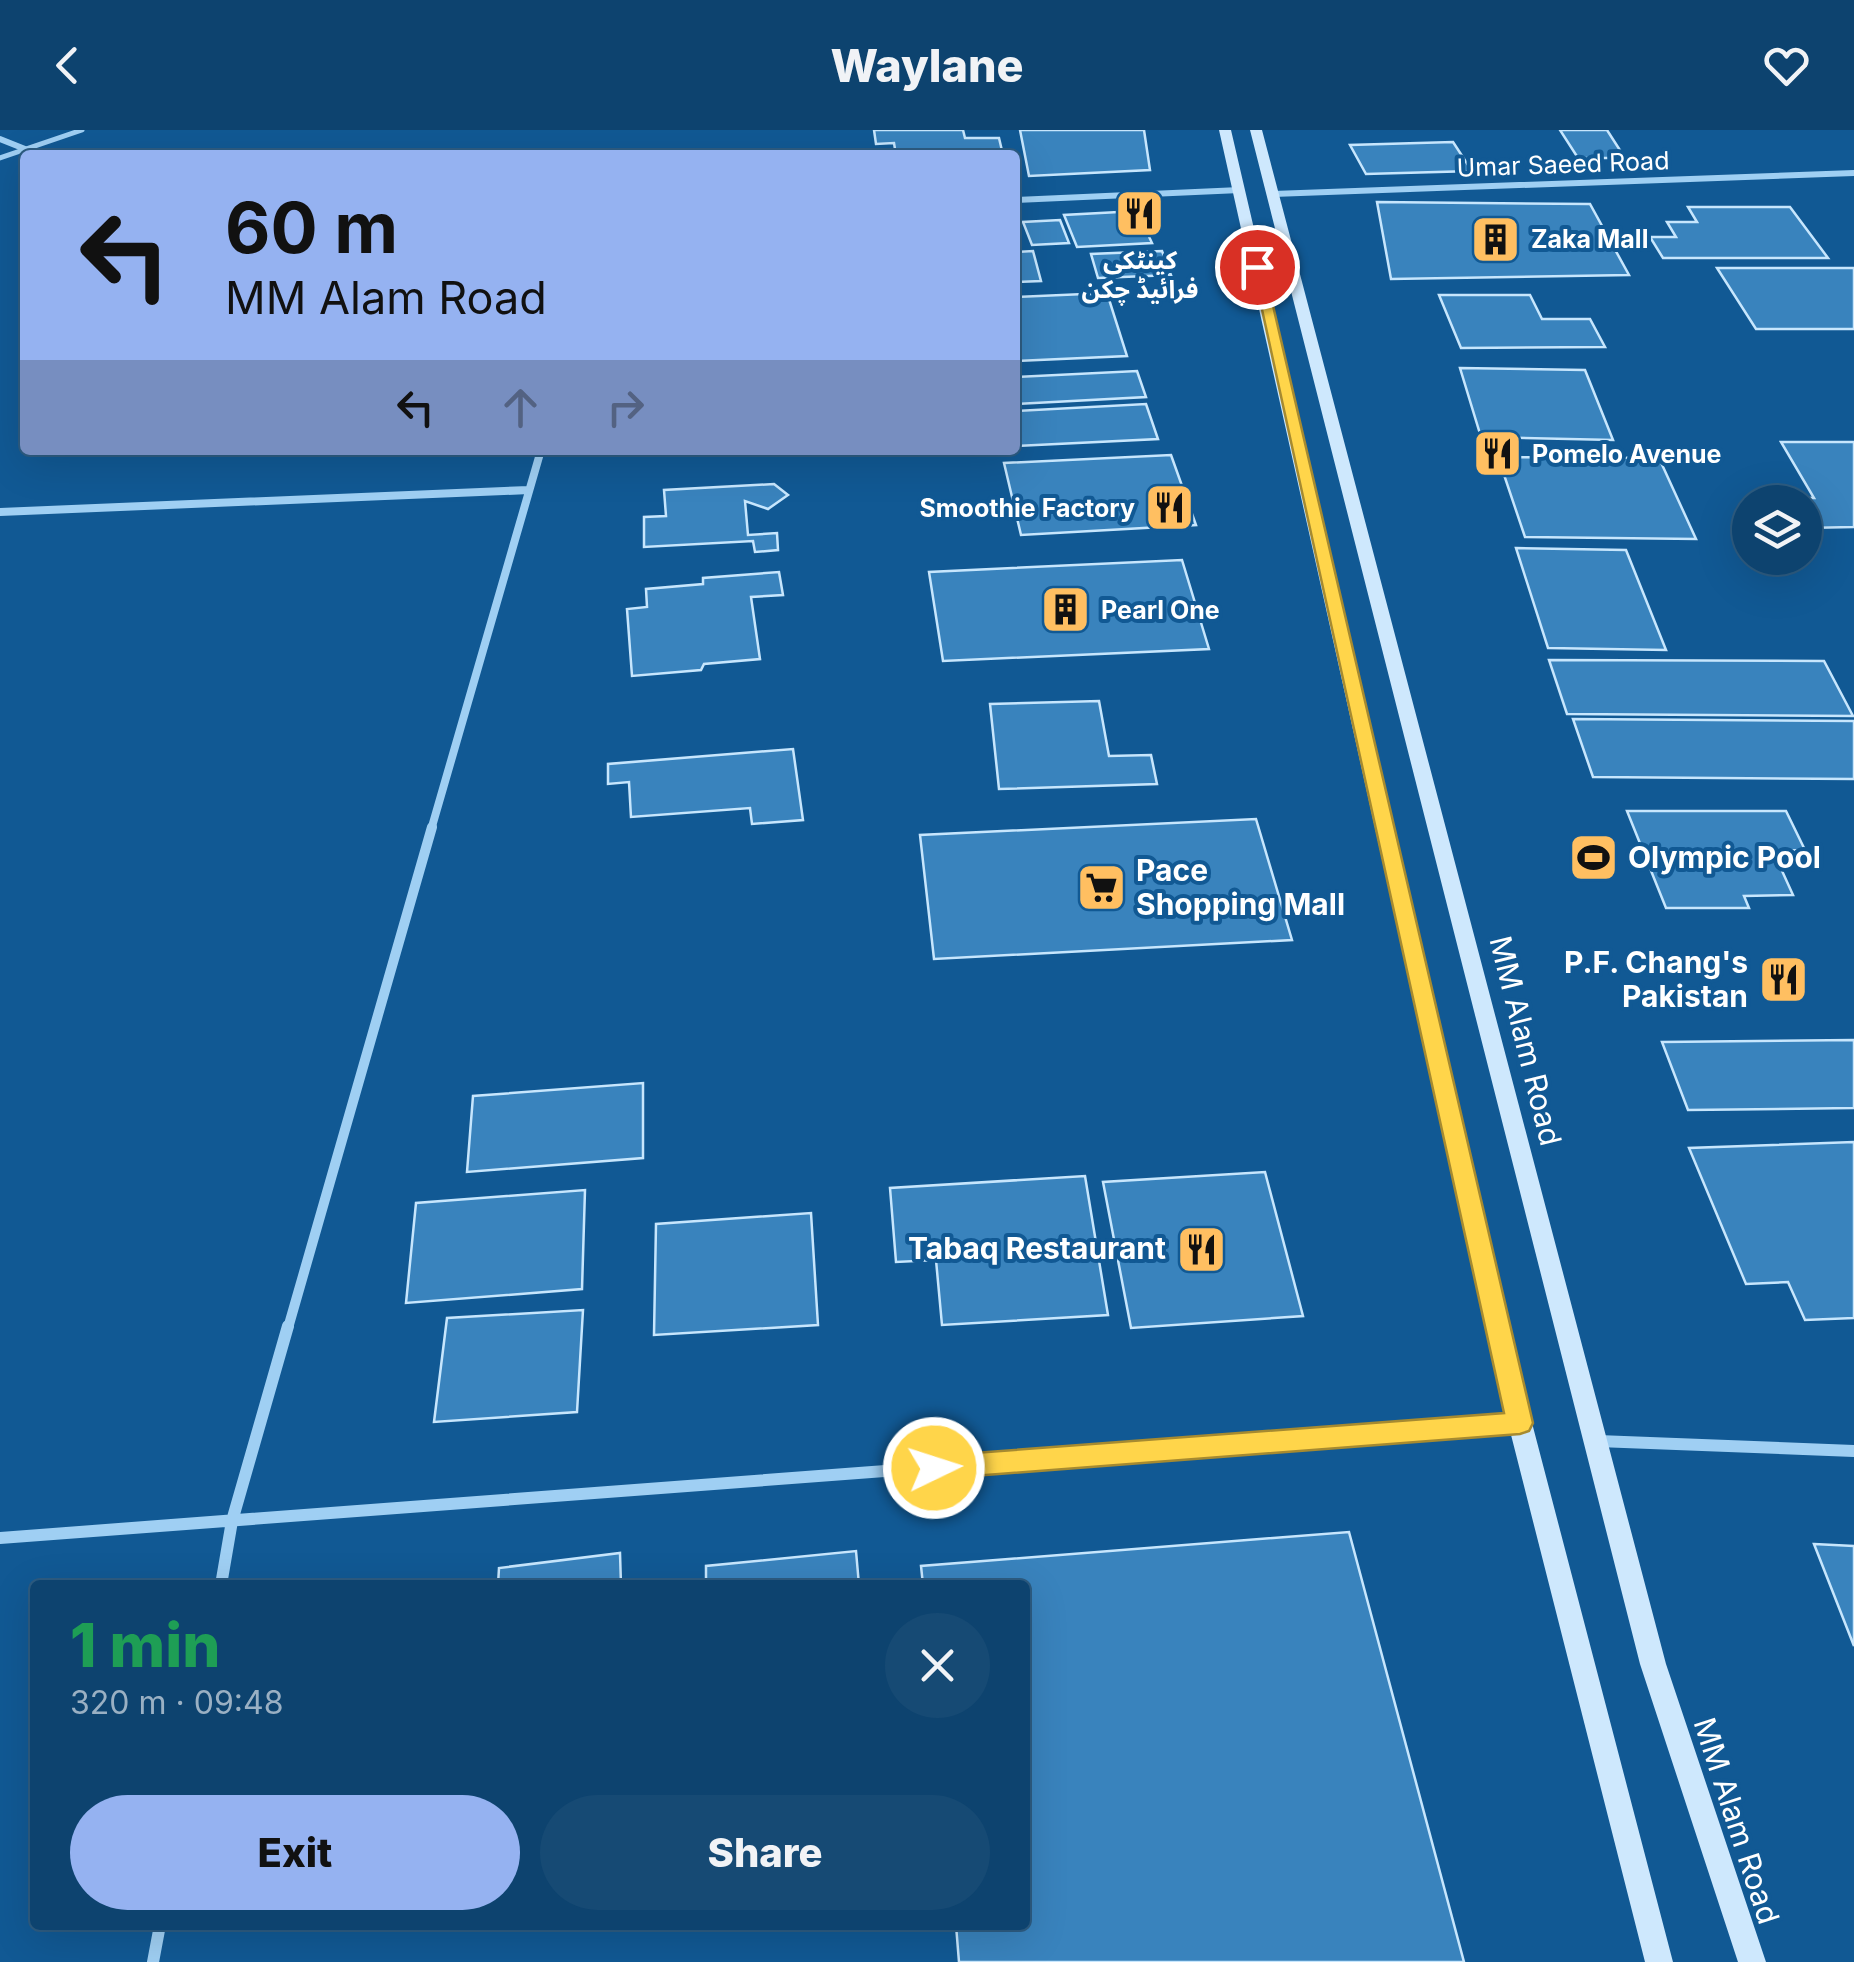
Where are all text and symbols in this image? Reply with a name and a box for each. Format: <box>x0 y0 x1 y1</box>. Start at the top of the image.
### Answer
icon: back <box>40 38 95 93</box>
text: Waylane <box>830 38 1024 93</box>
icon: heart <box>1759 38 1814 93</box>
street label: Umar Saeed Road <box>1456 145 1670 183</box>
text: 60 m <box>225 185 398 270</box>
restaurant icon: کینٹکی فرائیڈ چکن <box>1114 188 1166 240</box>
icon: left <box>60 190 190 320</box>
building icon: Zaka Mall <box>1470 213 1522 265</box>
place label: Zaka Mall <box>1531 224 1648 254</box>
pin <box>1215 225 1300 310</box>
icon: arrive <box>1230 240 1285 295</box>
place label: کینٹکی فرائیڈ چکن <box>1082 245 1198 306</box>
text: MM Alam Road <box>225 270 547 325</box>
icon: left <box>388 380 443 435</box>
icon: ahead <box>493 380 548 435</box>
icon: right <box>598 380 653 435</box>
restaurant icon: Pomelo Avenue <box>1471 428 1523 480</box>
place label: Pomelo Avenue <box>1532 439 1721 469</box>
restaurant icon: Smoothie Factory <box>1144 482 1196 534</box>
map controls <box>1732 485 1822 575</box>
button: layers <box>1732 485 1822 575</box>
place label: Smoothie Factory <box>919 493 1135 523</box>
building icon: Pearl One <box>1040 584 1092 636</box>
place label: Pearl One <box>1101 595 1220 625</box>
sports icon: Olympic Pool <box>1567 832 1619 884</box>
place label: Olympic Pool <box>1628 839 1821 875</box>
place label: Pace Shopping Mall <box>1136 852 1345 922</box>
supermarket icon: Pace Shopping Mall <box>1075 862 1127 914</box>
street label: MM Alam Road <box>1483 932 1569 1149</box>
place label: P.F. Chang's Pakistan <box>1564 944 1748 1014</box>
restaurant icon: P.F. Chang's Pakistan <box>1757 954 1809 1006</box>
restaurant icon: Tabaq Restaurant <box>1175 1223 1227 1275</box>
place label: Tabaq Restaurant <box>908 1230 1166 1266</box>
position arrow <box>882 1416 986 1520</box>
text: 1 min <box>70 1609 220 1681</box>
button: close <box>885 1613 990 1718</box>
text: 320 m · 09:48 <box>70 1683 283 1722</box>
street label: MM Alam Road <box>1687 1713 1787 1928</box>
button: Exit <box>70 1795 520 1910</box>
button: Share <box>540 1795 990 1910</box>

